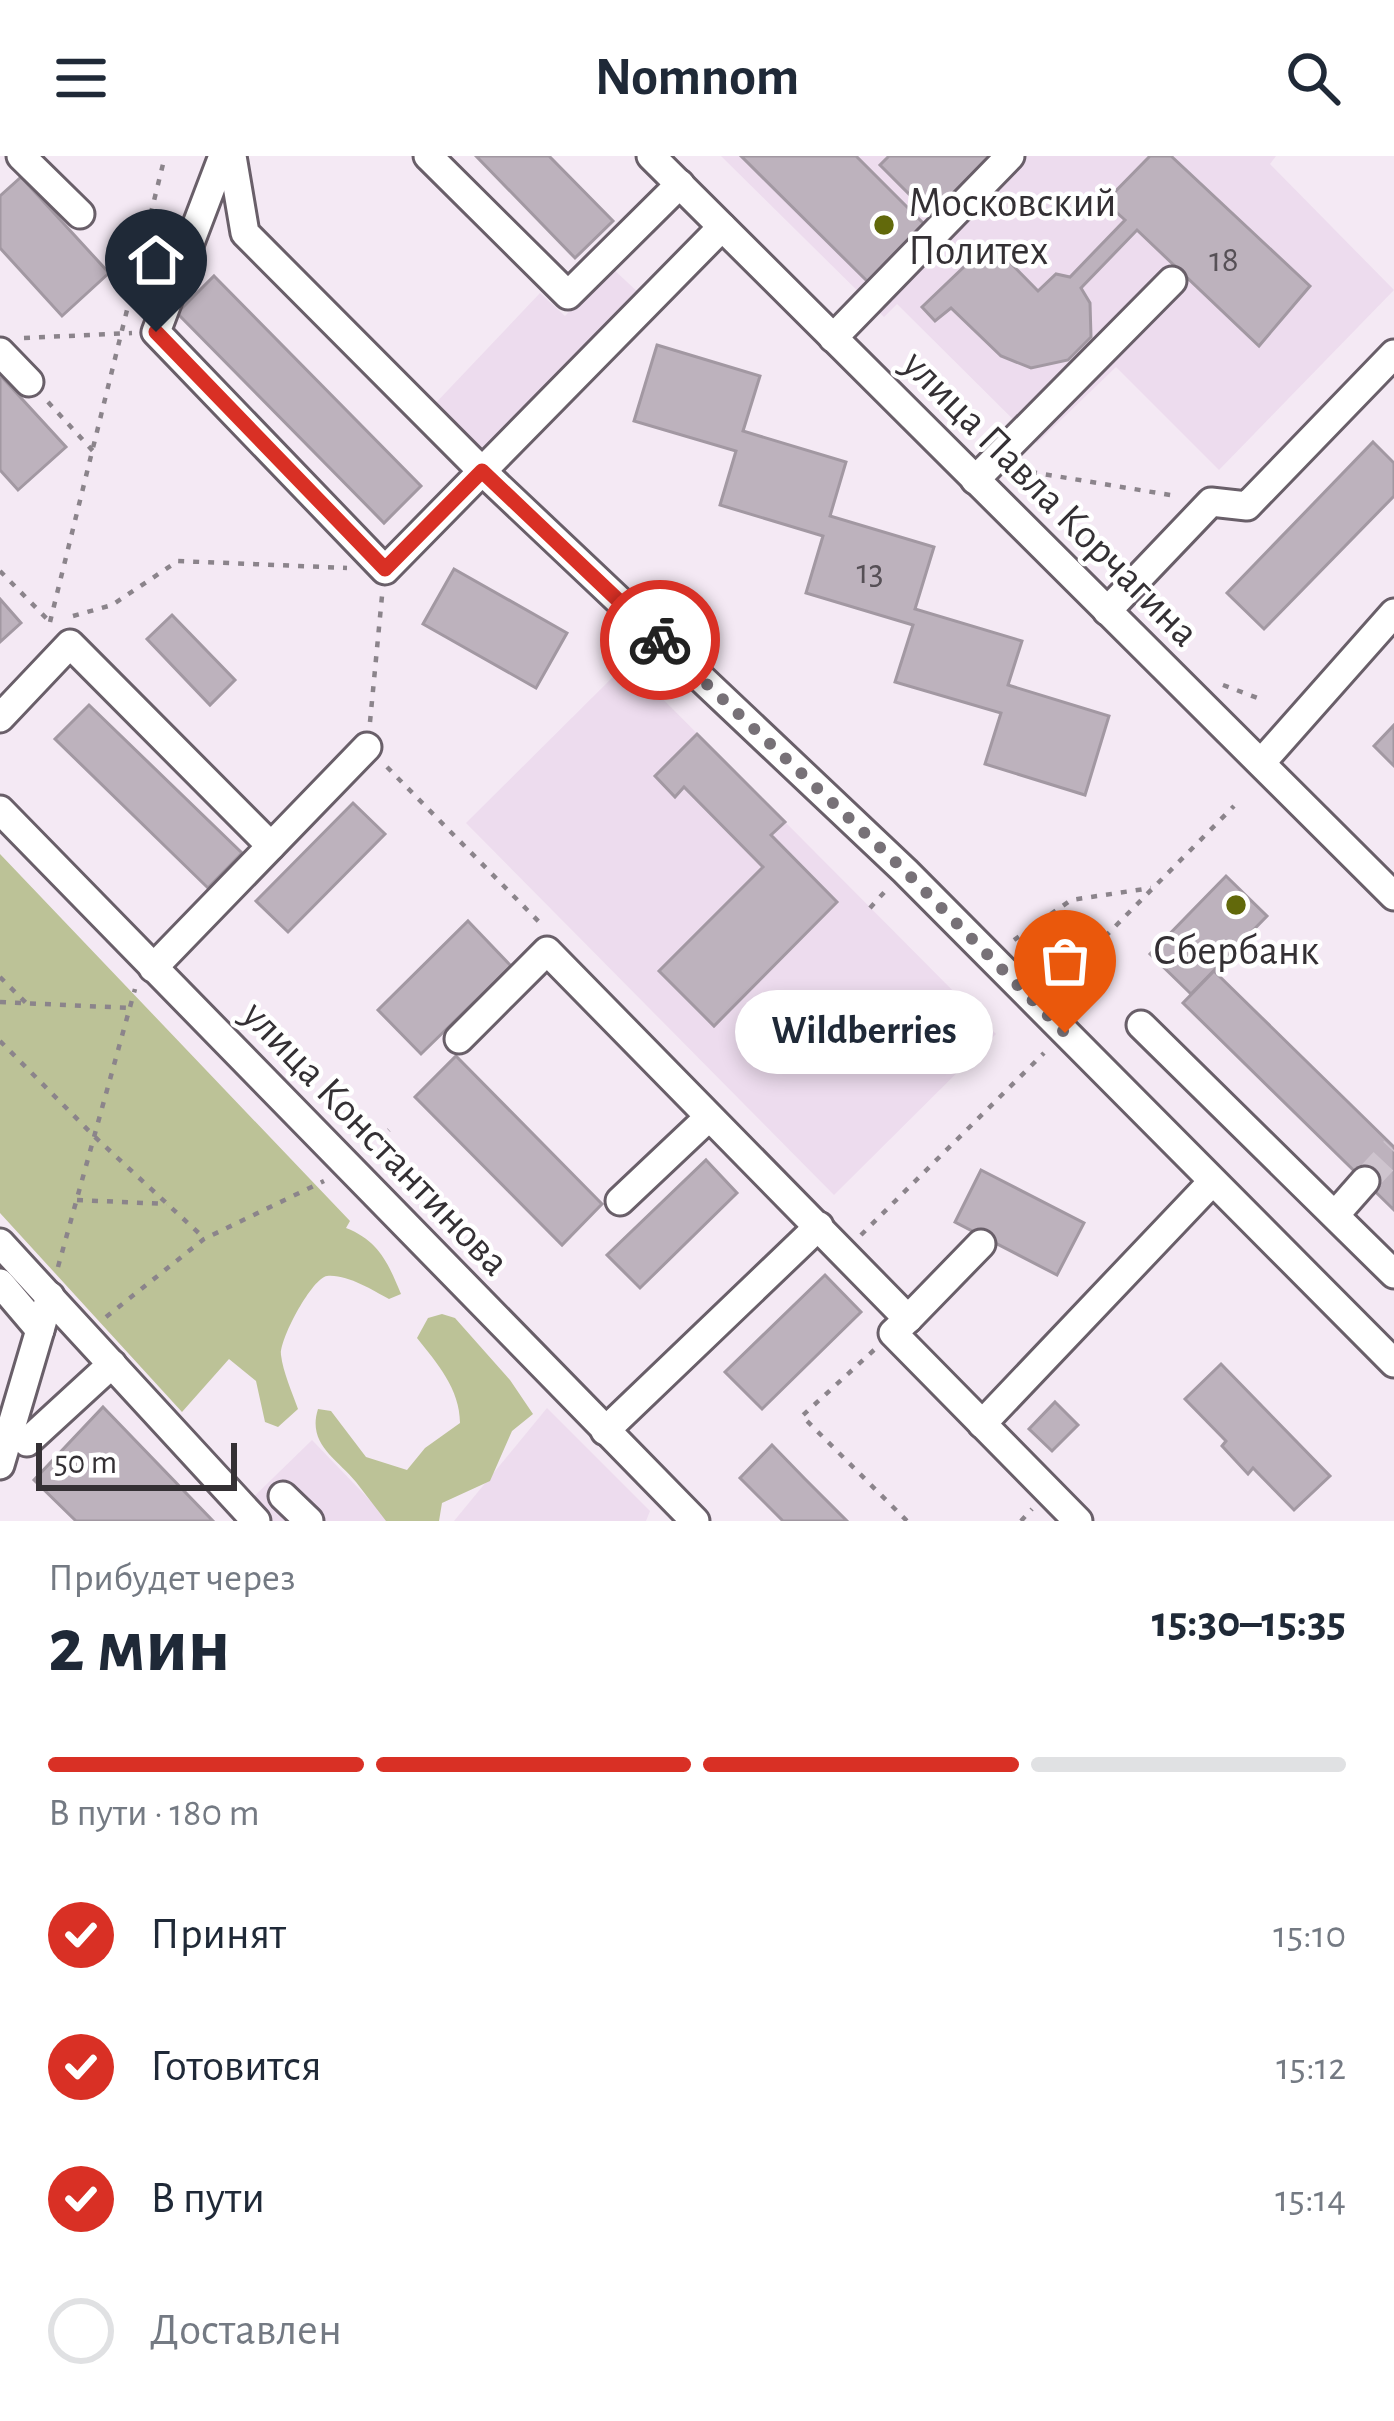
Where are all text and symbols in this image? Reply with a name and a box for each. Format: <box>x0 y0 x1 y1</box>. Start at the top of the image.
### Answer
icon: menu <box>48 45 114 111</box>
icon: search <box>1280 45 1346 111</box>
text: Nomnom <box>595 51 799 105</box>
place label: Московский Политех <box>908 182 1117 272</box>
pin <box>105 209 207 332</box>
marker: Московский Политех <box>871 212 897 238</box>
icon: home <box>123 227 189 293</box>
house number: 18 <box>1209 242 1239 278</box>
street label: улица Павла Корчагина <box>894 342 1207 654</box>
house number: 13 <box>856 554 884 590</box>
courier <box>600 580 720 700</box>
icon: bike <box>627 607 693 673</box>
marker: Сбербанк <box>1223 892 1249 918</box>
pin <box>1014 910 1116 1033</box>
icon: bag <box>1032 928 1098 994</box>
place label: Сбербанк <box>1153 930 1319 972</box>
callout: Wildberries <box>735 991 993 1075</box>
street label: улица Константинова <box>234 992 517 1284</box>
text: Wildberries <box>771 1012 957 1051</box>
scale bar <box>36 1437 237 1490</box>
text: 50 m <box>54 1447 117 1480</box>
text: Прибудет через <box>48 1559 295 1598</box>
text: 15:30–15:35 <box>1152 1600 1346 1645</box>
text: 2 мин <box>48 1608 231 1686</box>
text: В пути · 180 m <box>48 1794 260 1833</box>
icon: check <box>48 1902 114 1968</box>
text: Принят <box>150 1912 286 1957</box>
text: 15:10 <box>1273 1916 1346 1955</box>
icon: check <box>48 2034 114 2100</box>
text: Готовится <box>150 2044 322 2089</box>
text: 15:12 <box>1276 2048 1346 2087</box>
icon: check <box>48 2166 114 2232</box>
text: В пути <box>150 2176 265 2221</box>
text: 15:14 <box>1275 2180 1346 2219</box>
text: Доставлен <box>150 2308 342 2353</box>

